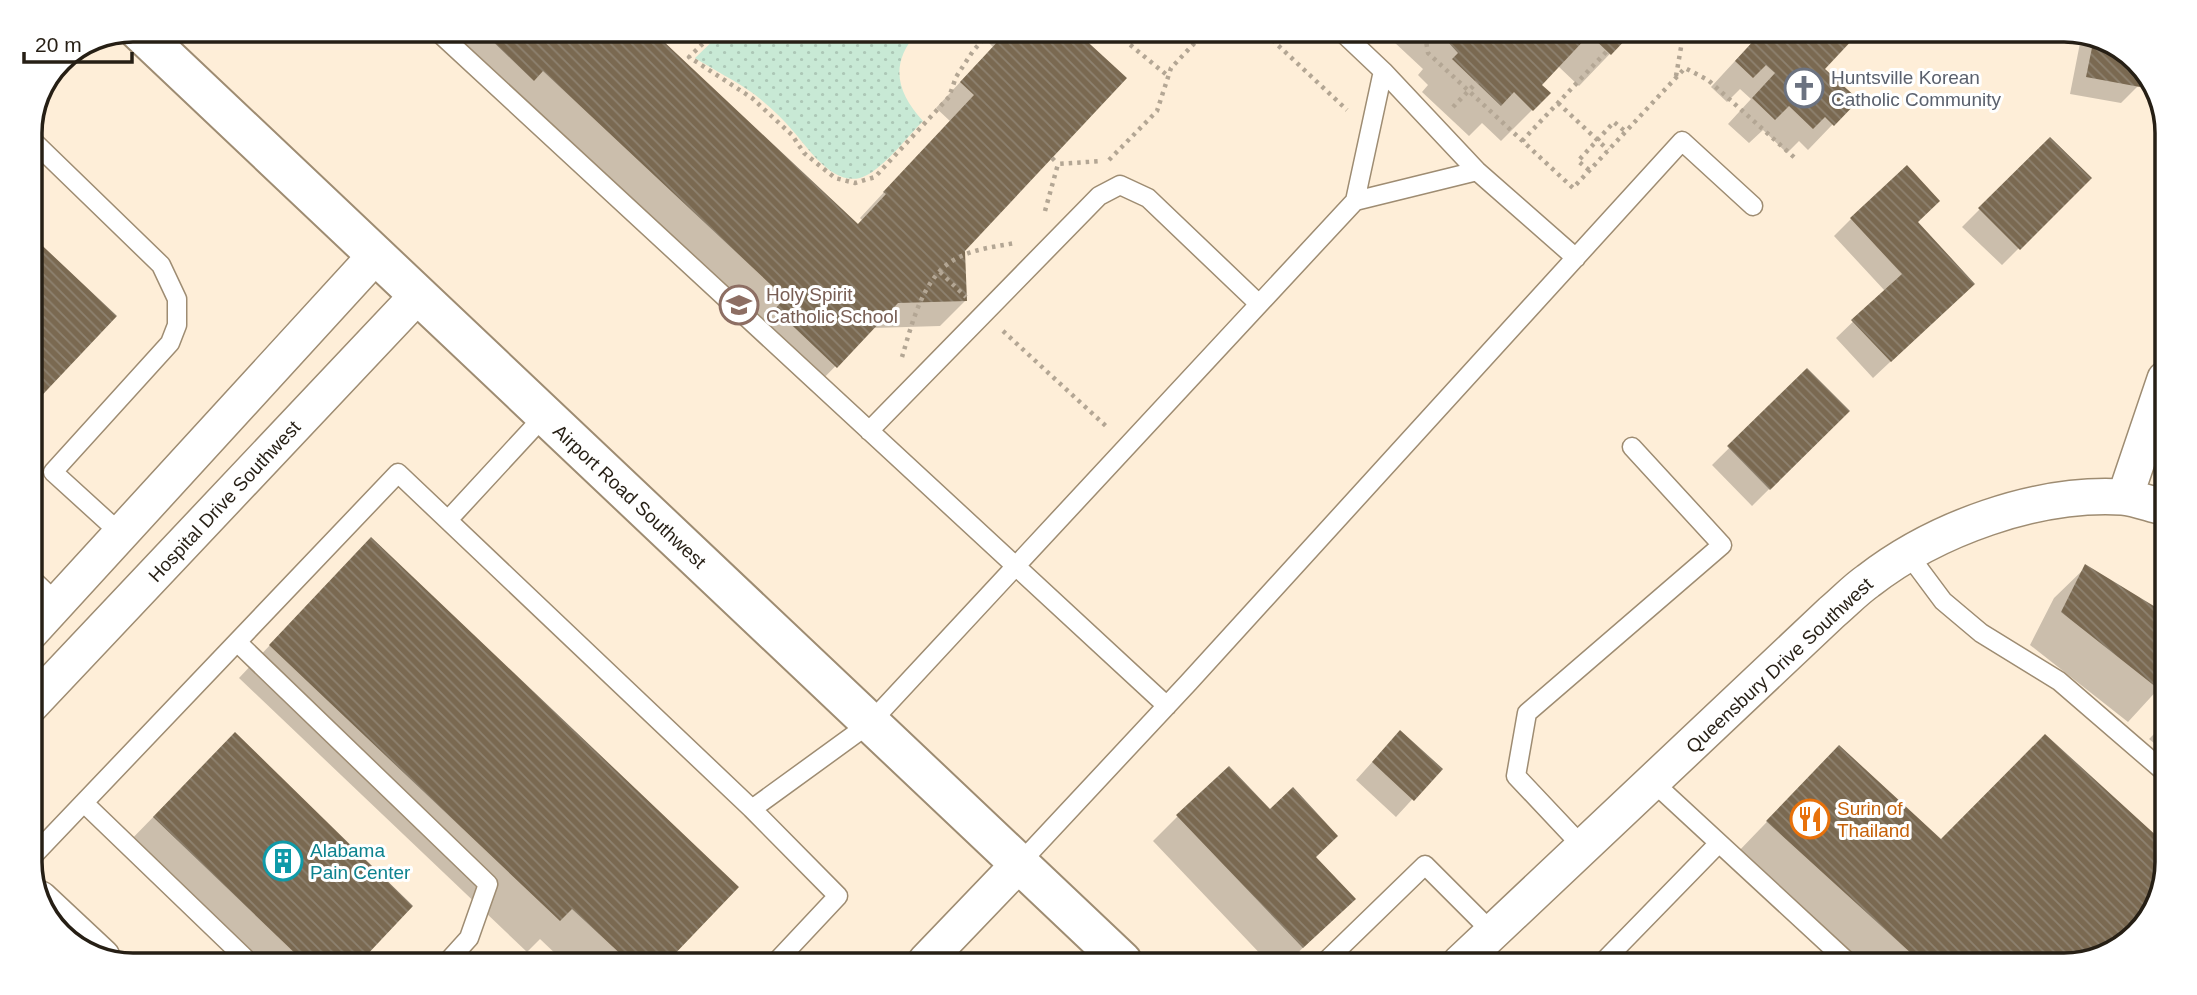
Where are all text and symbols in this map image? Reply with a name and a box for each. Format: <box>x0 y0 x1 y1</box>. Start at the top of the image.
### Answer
scale bar <box>24 21 133 65</box>
text: 20 m <box>35 33 82 56</box>
church icon: Huntsville Korean Catholic Community <box>1783 67 1825 109</box>
place label: Huntsville Korean Catholic Community <box>1831 67 2001 110</box>
school or university icon: Holy Spirit Catholic School <box>718 284 760 326</box>
place label: Holy Spirit Catholic School <box>766 284 898 327</box>
street label: Hospital Drive Southwest <box>144 416 305 586</box>
street label: Airport Road Southwest <box>549 420 711 573</box>
street label: Queensbury Drive Southwest <box>1682 573 1877 757</box>
restaurant icon: Surin of Thailand <box>1789 798 1831 840</box>
place label: Surin of Thailand <box>1837 798 1910 841</box>
building icon: Alabama Pain Center <box>262 840 304 882</box>
place label: Alabama Pain Center <box>310 840 411 883</box>

